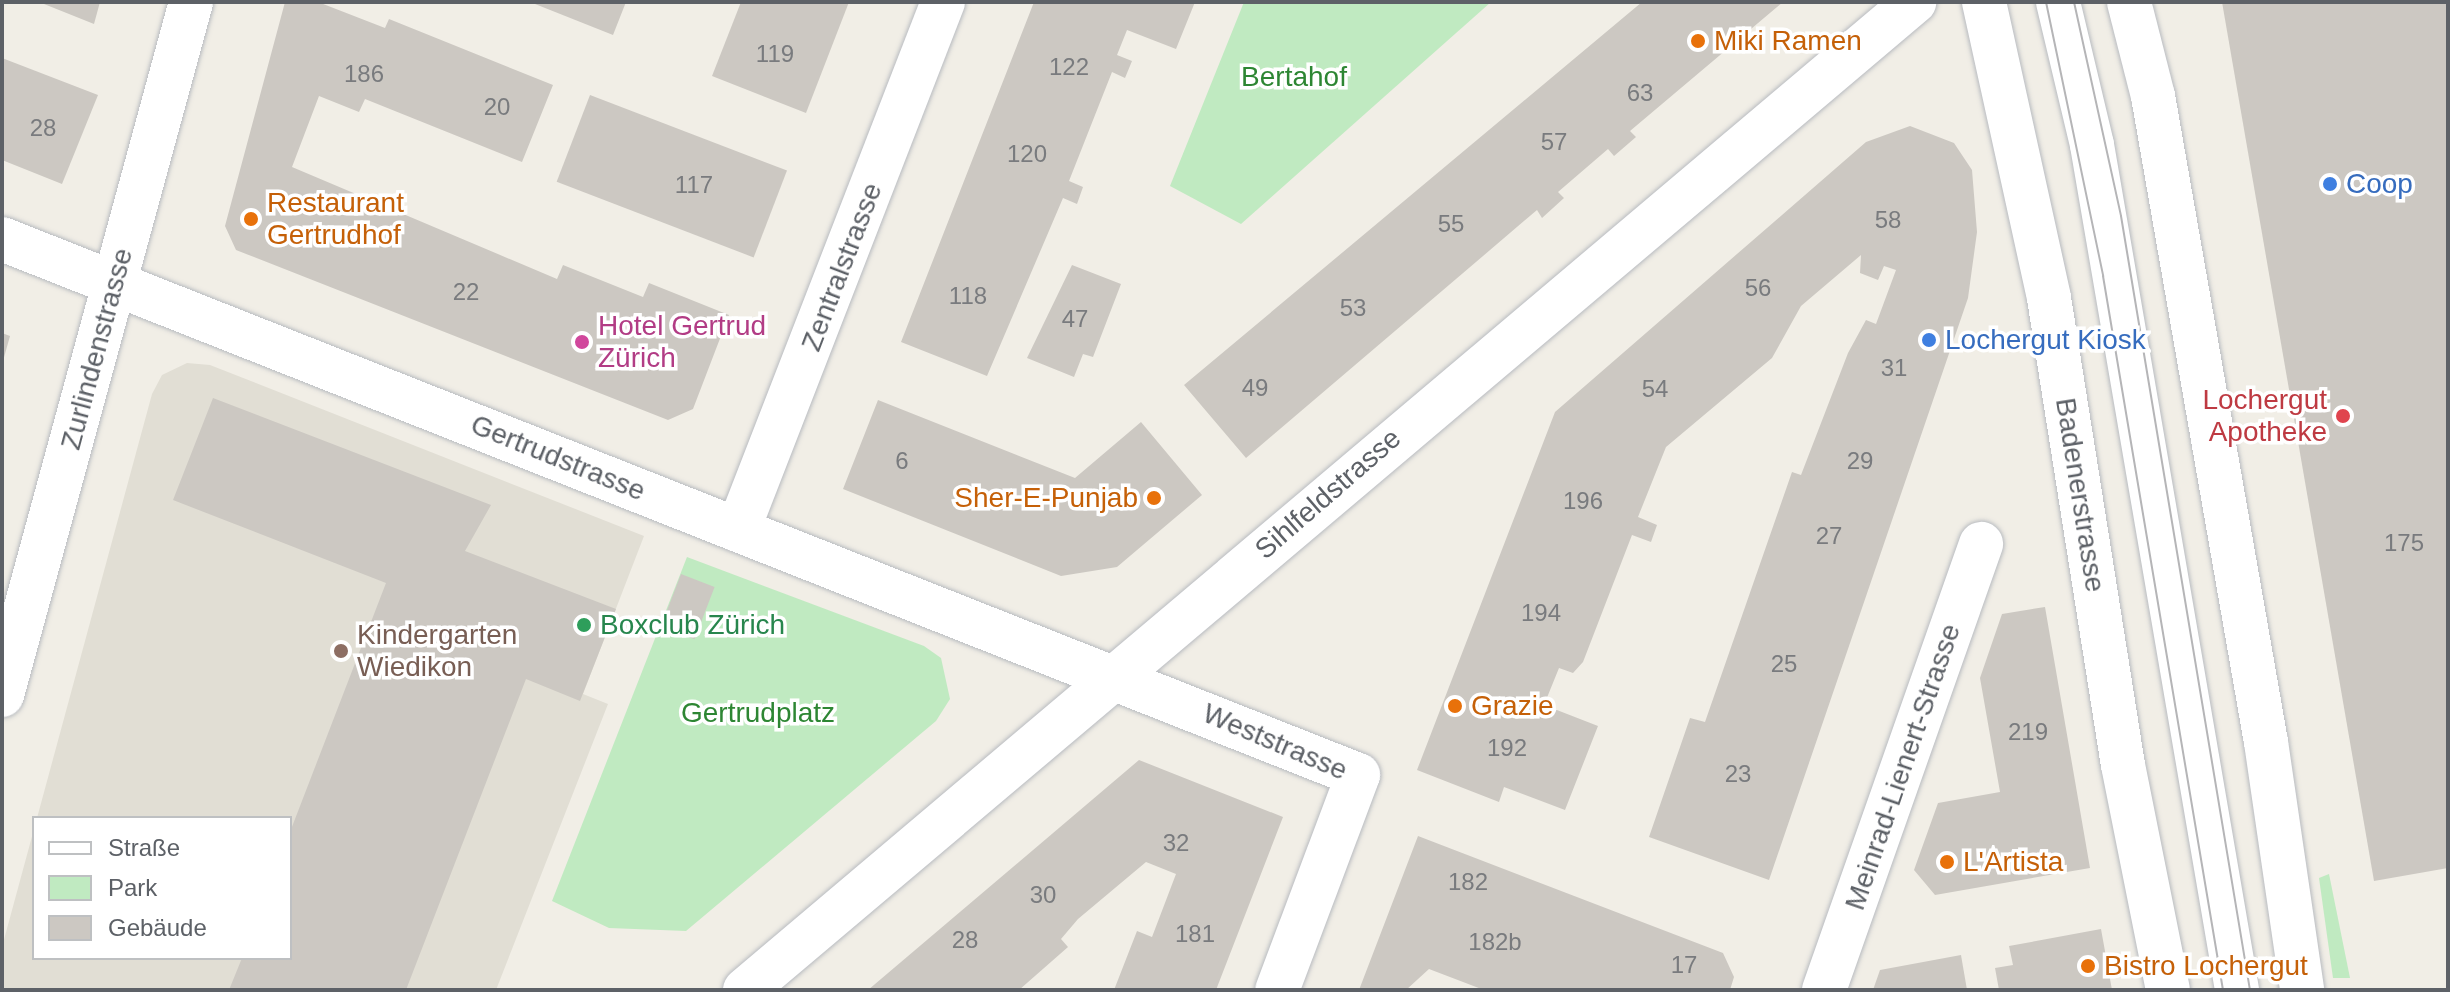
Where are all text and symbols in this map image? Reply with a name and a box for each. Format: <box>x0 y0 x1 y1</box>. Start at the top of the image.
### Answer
place label: Miki Ramen <box>1714 24 1862 58</box>
marker: Miki Ramen <box>1689 32 1707 50</box>
house number: 119 <box>756 40 794 68</box>
house number: 122 <box>1049 53 1089 81</box>
house number: 186 <box>344 60 384 88</box>
park label: Bertahof <box>1241 60 1347 94</box>
house number: 63 <box>1627 79 1653 107</box>
house number: 20 <box>484 93 510 121</box>
house number: 28 <box>30 114 56 142</box>
house number: 57 <box>1541 128 1567 156</box>
house number: 120 <box>1007 140 1047 168</box>
place label: Coop <box>2346 167 2413 201</box>
house number: 117 <box>675 171 713 199</box>
marker: Coop <box>2321 175 2339 193</box>
street label: Zentralstrasse <box>795 178 889 356</box>
place label: Restaurant Gertrudhof <box>267 186 404 252</box>
house number: 58 <box>1875 206 1901 234</box>
marker: Restaurant Gertrudhof <box>242 210 260 228</box>
house number: 55 <box>1438 210 1464 238</box>
street label: Zurlindenstrasse <box>54 245 140 453</box>
house number: 56 <box>1745 274 1771 302</box>
house number: 22 <box>453 278 479 306</box>
house number: 118 <box>949 282 987 310</box>
house number: 53 <box>1340 294 1366 322</box>
house number: 47 <box>1062 305 1088 333</box>
place label: Hotel Gertrud Zürich <box>598 309 766 375</box>
place label: Lochergut Kiosk <box>1945 323 2146 357</box>
marker: Lochergut Kiosk <box>1920 331 1938 349</box>
marker: Hotel Gertrud Zürich <box>573 333 591 351</box>
house number: 31 <box>1881 354 1907 382</box>
house number: 49 <box>1242 374 1268 402</box>
house number: 54 <box>1642 375 1668 403</box>
place label: Lochergut Apotheke <box>2202 383 2327 449</box>
street label: Badenerstrasse <box>2048 396 2112 594</box>
marker: Lochergut Apotheke <box>2334 407 2352 425</box>
street label: Gertrudstrasse <box>466 408 650 508</box>
street label: Sihlfeldstrasse <box>1248 422 1408 566</box>
house number: 6 <box>895 447 909 475</box>
house number: 29 <box>1847 447 1873 475</box>
place label: Sher-E-Punjab <box>954 481 1138 515</box>
house number: 196 <box>1563 487 1603 515</box>
marker: Sher-E-Punjab <box>1145 489 1163 507</box>
house number: 27 <box>1816 522 1842 550</box>
house number: 175 <box>2384 529 2424 557</box>
house number: 194 <box>1521 599 1561 627</box>
place label: Boxclub Zürich <box>600 608 785 642</box>
marker: Boxclub Zürich <box>575 616 593 634</box>
place label: Kindergarten Wiedikon <box>357 618 517 684</box>
street label: Meinrad-Lienert-Strasse <box>1838 620 1968 914</box>
marker: Kindergarten Wiedikon <box>332 642 350 660</box>
house number: 25 <box>1771 650 1797 678</box>
place label: Grazie <box>1471 689 1553 723</box>
park label: Gertrudplatz <box>681 696 835 730</box>
street label: Weststrasse <box>1198 697 1352 787</box>
marker: Grazie <box>1446 697 1464 715</box>
house number: 219 <box>2008 718 2048 746</box>
house number: 192 <box>1487 734 1527 762</box>
house number: 23 <box>1725 760 1751 788</box>
legend <box>32 816 292 960</box>
house number: 32 <box>1163 829 1189 857</box>
text: Straße <box>108 834 180 861</box>
place label: L'Artista <box>1963 845 2063 879</box>
marker: L'Artista <box>1938 853 1956 871</box>
house number: 182 <box>1448 868 1488 896</box>
text: Park <box>108 874 157 901</box>
house number: 30 <box>1030 881 1056 909</box>
text: Gebäude <box>108 914 207 941</box>
house number: 181 <box>1175 920 1215 948</box>
house number: 28 <box>952 926 978 954</box>
house number: 182b <box>1468 928 1522 956</box>
place label: Bistro Lochergut <box>2104 949 2308 983</box>
house number: 17 <box>1671 951 1697 979</box>
marker: Bistro Lochergut <box>2079 957 2097 975</box>

